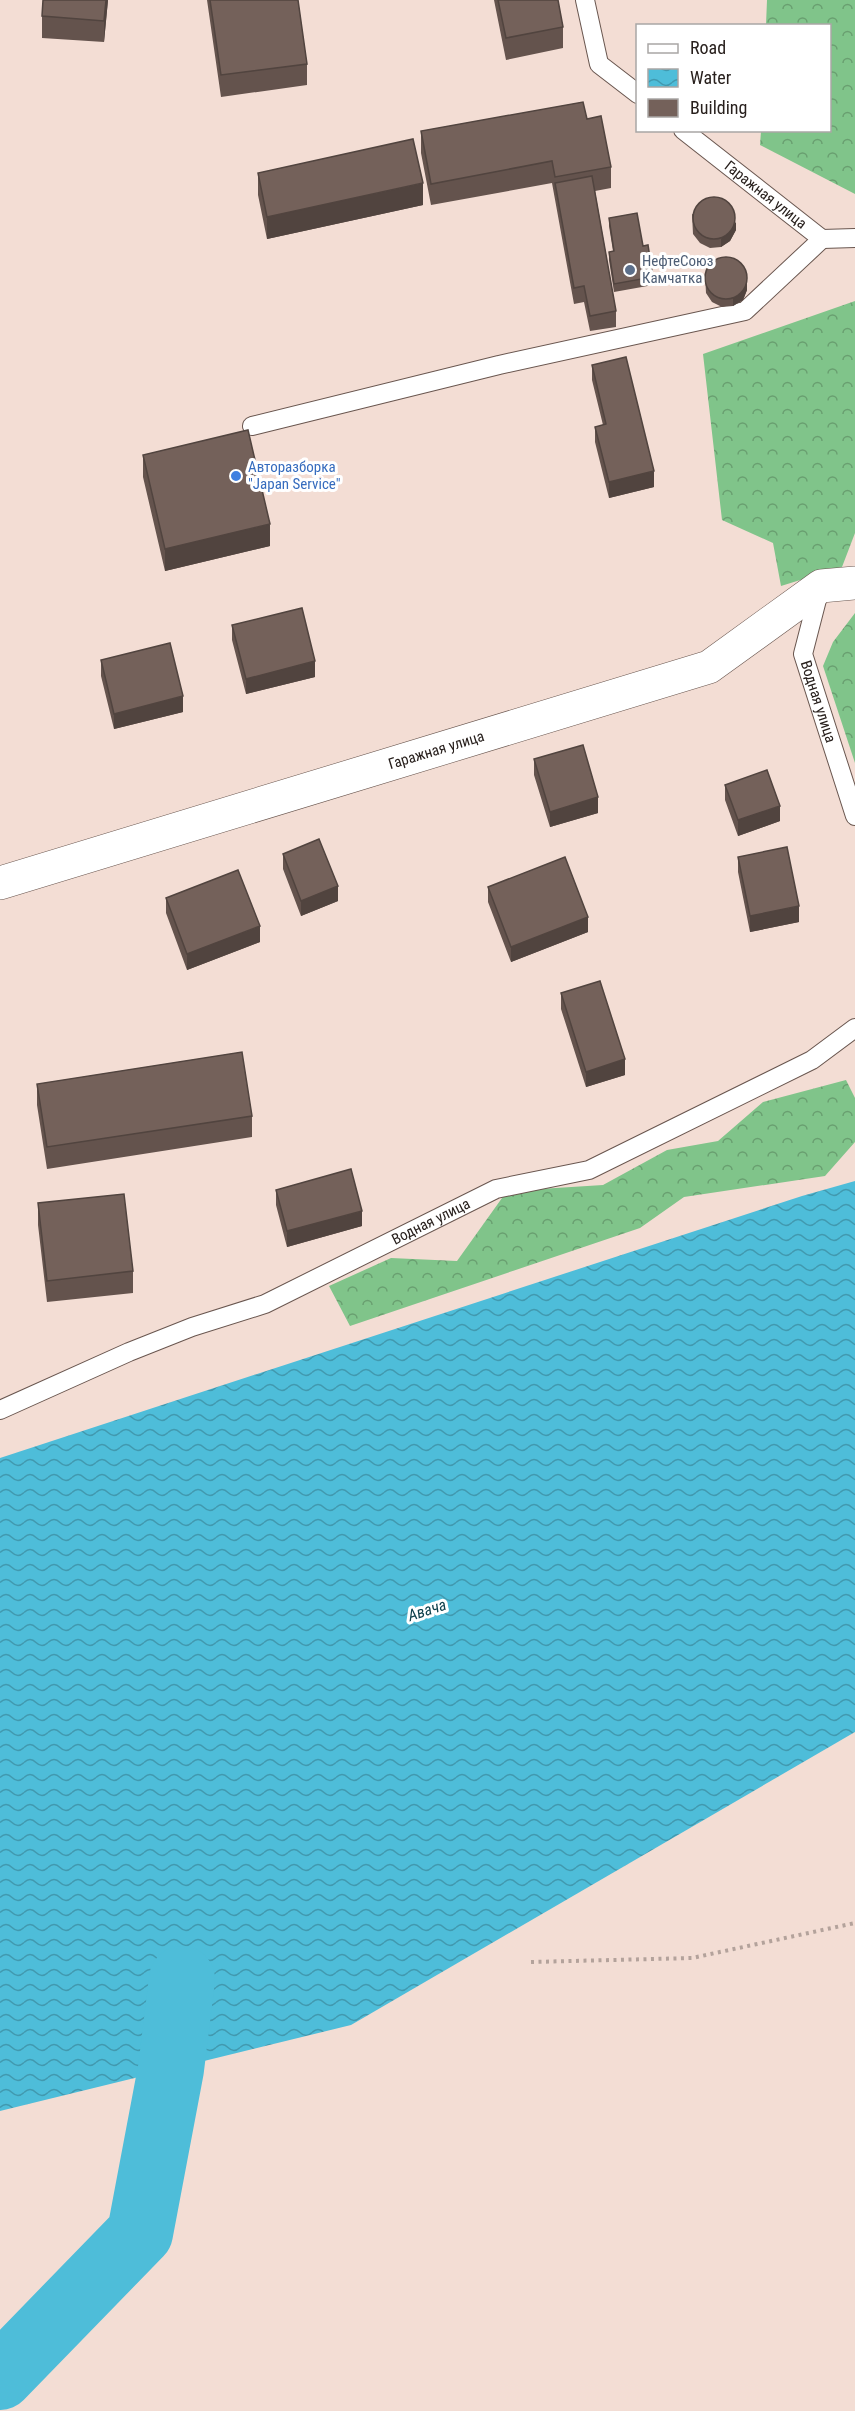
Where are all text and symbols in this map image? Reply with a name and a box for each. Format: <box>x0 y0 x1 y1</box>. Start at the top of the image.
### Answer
legend <box>636 24 831 132</box>
text: Road <box>690 37 726 58</box>
text: Water <box>690 67 732 88</box>
text: Building <box>690 97 747 118</box>
street label: Гаражная улица <box>721 157 810 233</box>
place label: НефтеСоюз Камчатка <box>642 252 713 287</box>
marker: НефтеСоюз Камчатка <box>623 263 637 277</box>
place label: Авторазборка "Japan Service" <box>248 458 341 493</box>
marker: Авторазборка "Japan Service" <box>229 469 243 483</box>
street label: Водная улица <box>797 658 840 745</box>
street label: Гаражная улица <box>386 727 486 773</box>
street label: Водная улица <box>389 1194 473 1248</box>
water label: Авача <box>405 1595 449 1625</box>

